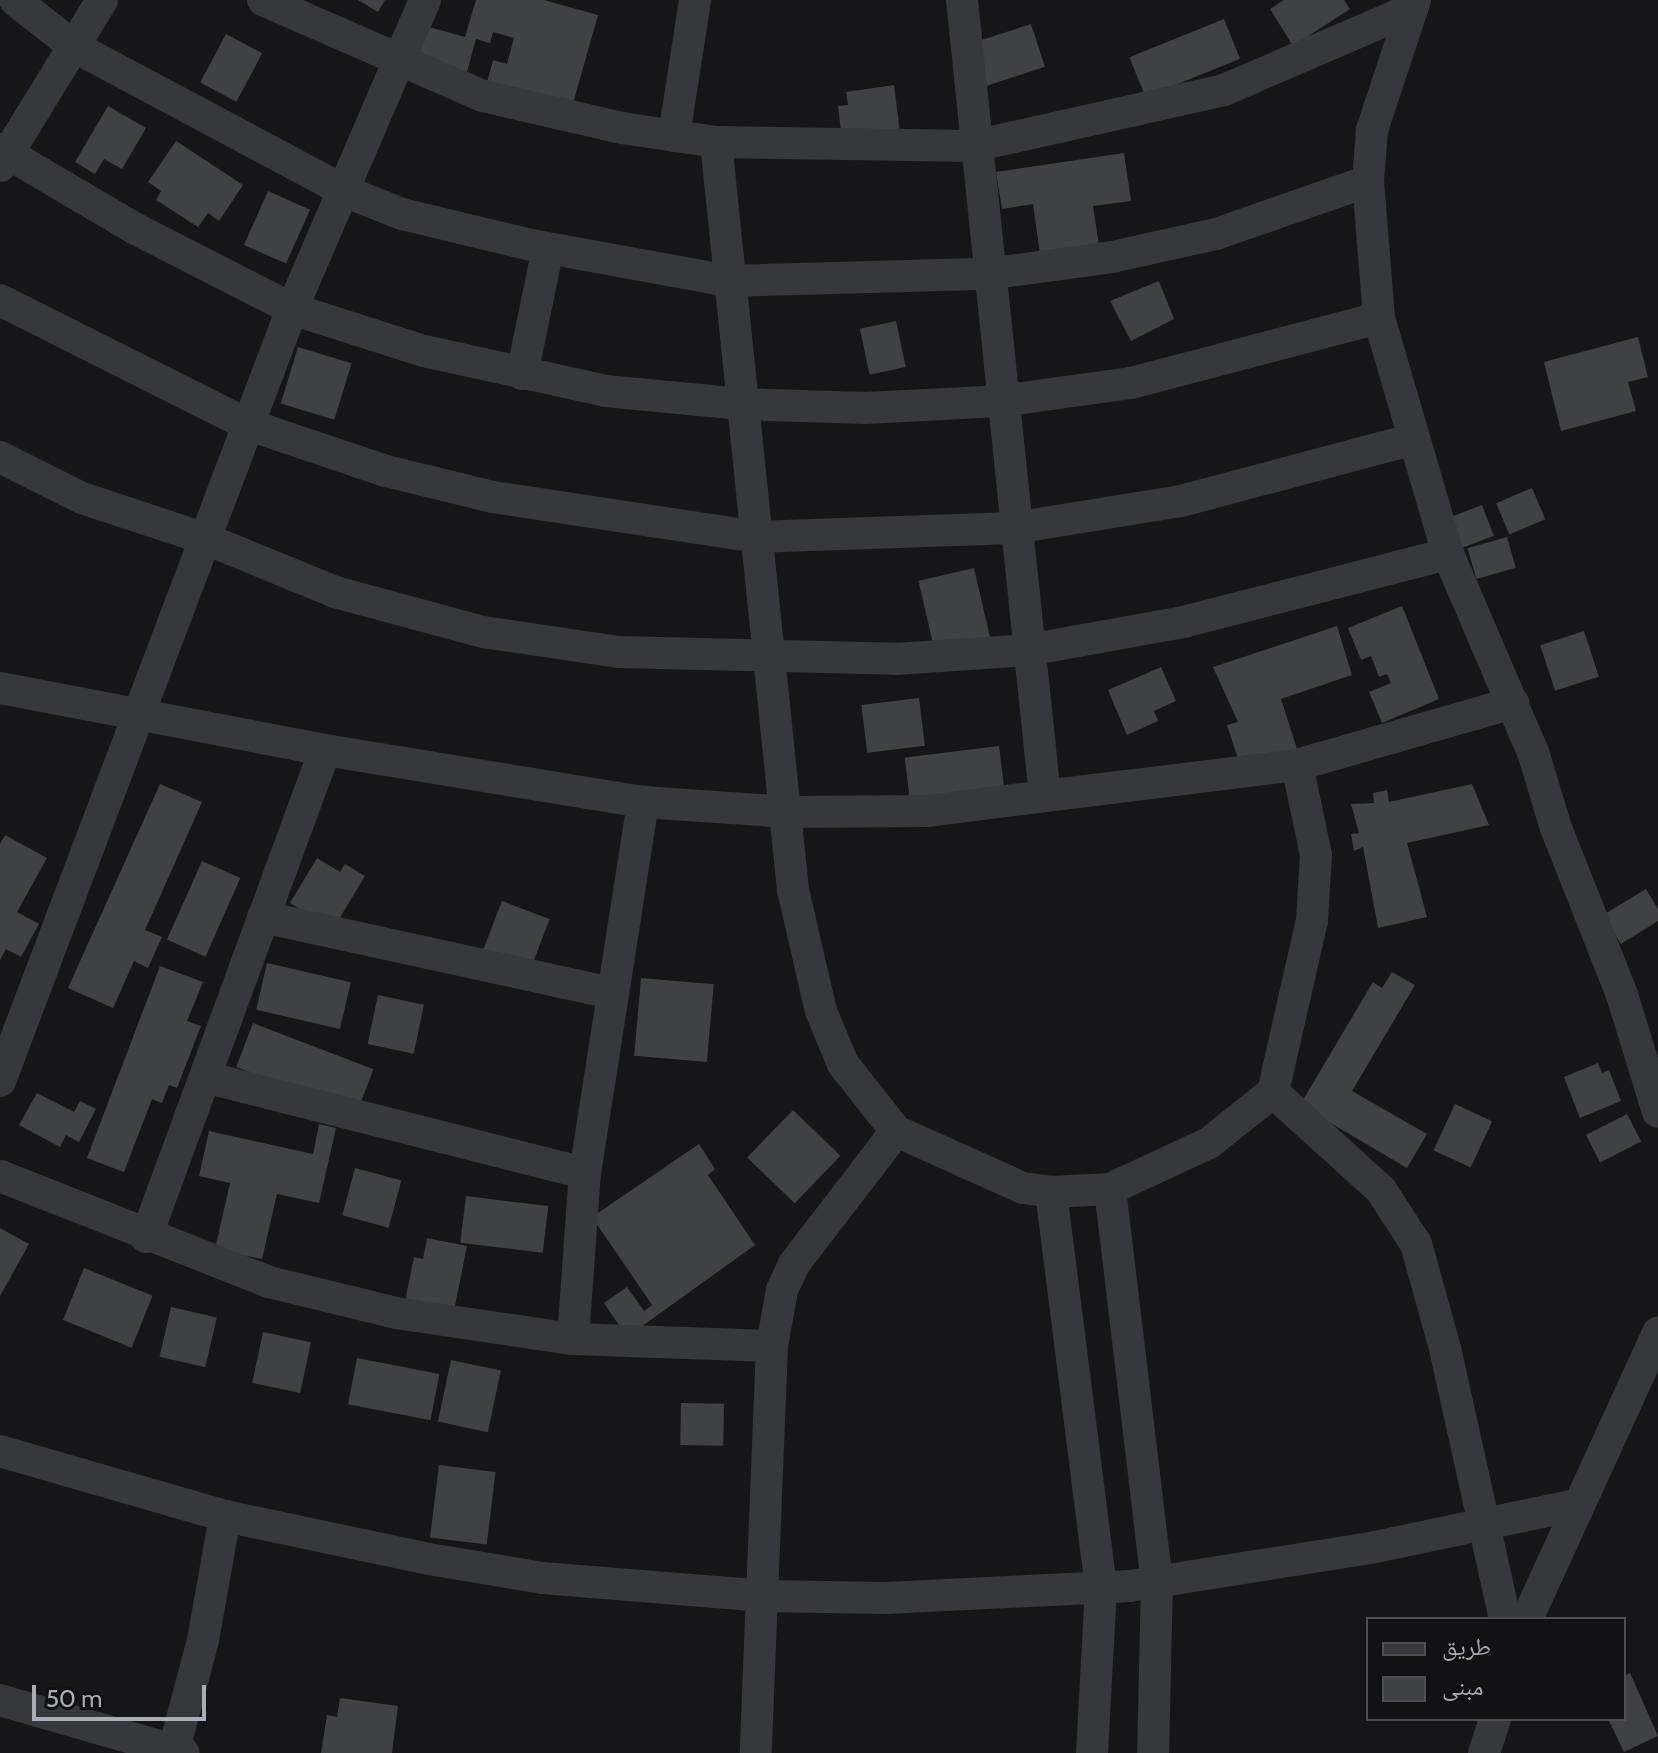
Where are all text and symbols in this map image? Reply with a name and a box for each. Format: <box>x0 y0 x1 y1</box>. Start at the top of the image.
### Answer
legend <box>1366 1617 1626 1721</box>
text: طريق <box>1442 1632 1491 1661</box>
scale bar <box>36 1669 210 1719</box>
text: مبنى <box>1442 1672 1483 1701</box>
text: 50 m <box>46 1684 102 1713</box>

